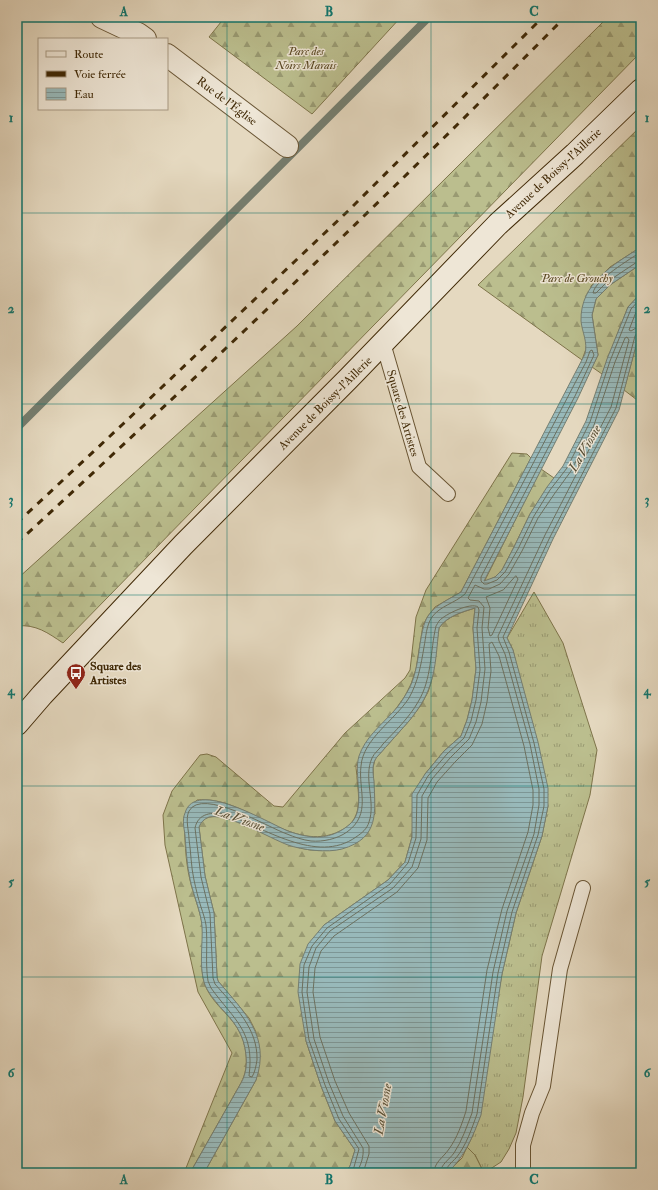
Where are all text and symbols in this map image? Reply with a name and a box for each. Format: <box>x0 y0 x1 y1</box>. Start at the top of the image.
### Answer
text: A <box>119 4 129 20</box>
text: B <box>325 4 333 20</box>
text: C <box>529 4 539 20</box>
legend <box>38 38 168 110</box>
park label: Parc des Noirs Marais <box>275 44 337 73</box>
text: Route <box>74 47 103 62</box>
text: Voie ferrée <box>74 67 126 82</box>
street label: Rue de l'Église <box>194 74 260 129</box>
text: Eau <box>74 87 94 102</box>
text: 1 <box>9 110 14 126</box>
text: 1 <box>645 110 650 126</box>
street label: Avenue de Boissy-l'Aillerie <box>501 125 605 223</box>
park label: Parc de Grouchy <box>540 271 613 286</box>
text: 2 <box>8 301 15 317</box>
text: 2 <box>644 301 651 317</box>
street label: Avenue de Boissy-l'Aillerie <box>275 353 375 454</box>
street label: Square des Artistes <box>383 368 422 458</box>
water label: La Viosne <box>565 422 605 476</box>
text: 3 <box>9 492 14 508</box>
text: 3 <box>645 492 650 508</box>
place label: Square des Artistes <box>89 659 141 688</box>
bus stop icon: Square des Artistes <box>65 662 87 690</box>
text: 4 <box>6 683 15 699</box>
text: 4 <box>642 683 651 699</box>
water label: La Viosne <box>212 802 267 836</box>
text: 5 <box>8 874 14 890</box>
text: 5 <box>644 874 650 890</box>
text: 6 <box>8 1065 16 1081</box>
text: 6 <box>644 1065 652 1081</box>
water label: La Viosne <box>370 1082 395 1137</box>
text: A <box>119 1172 129 1188</box>
text: B <box>325 1172 333 1188</box>
text: C <box>529 1172 539 1188</box>

